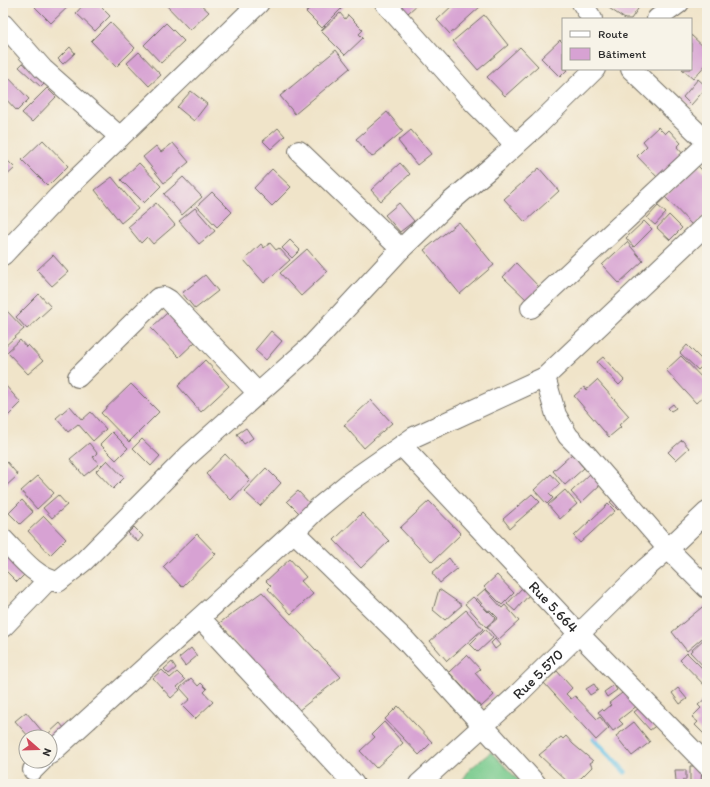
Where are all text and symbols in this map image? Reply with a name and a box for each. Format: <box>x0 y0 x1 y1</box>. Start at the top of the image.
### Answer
legend <box>562 18 692 70</box>
text: Route <box>598 27 628 41</box>
text: Bâtiment <box>598 47 647 61</box>
street label: Rue 5.664 <box>525 577 582 637</box>
street label: Rue 5.570 <box>509 645 567 703</box>
north arrow <box>18 729 58 769</box>
text: N <box>40 747 54 758</box>

